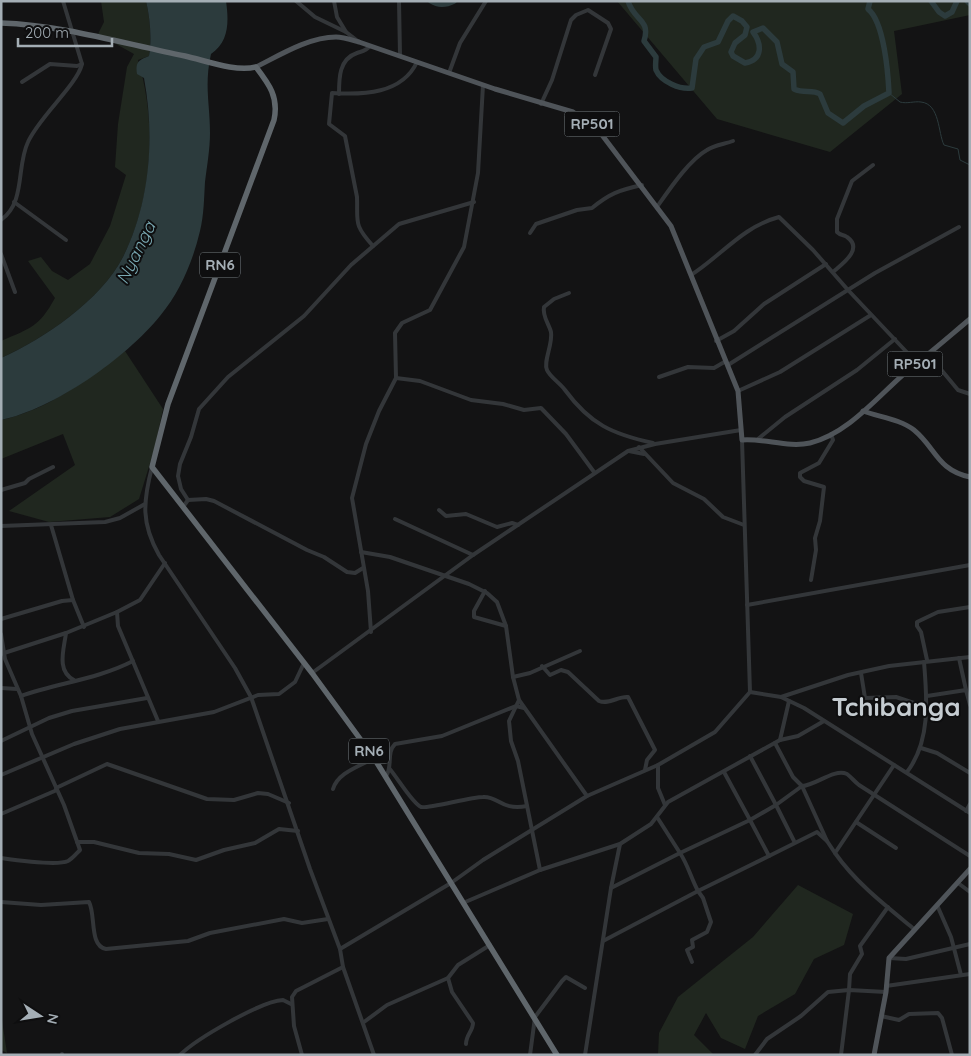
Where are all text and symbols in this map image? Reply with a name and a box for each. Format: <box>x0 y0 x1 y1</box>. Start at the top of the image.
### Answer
scale bar <box>18 15 111 47</box>
text: 200 m <box>25 23 69 42</box>
road number: RP501 <box>564 112 620 136</box>
water label: Nyanga <box>111 217 161 288</box>
road number: RN6 <box>200 252 240 278</box>
road number: RP501 <box>888 352 942 376</box>
district label: Tchibanga <box>832 690 961 723</box>
road number: RN6 <box>349 738 389 764</box>
north arrow <box>15 991 65 1041</box>
text: N <box>43 1012 63 1026</box>

